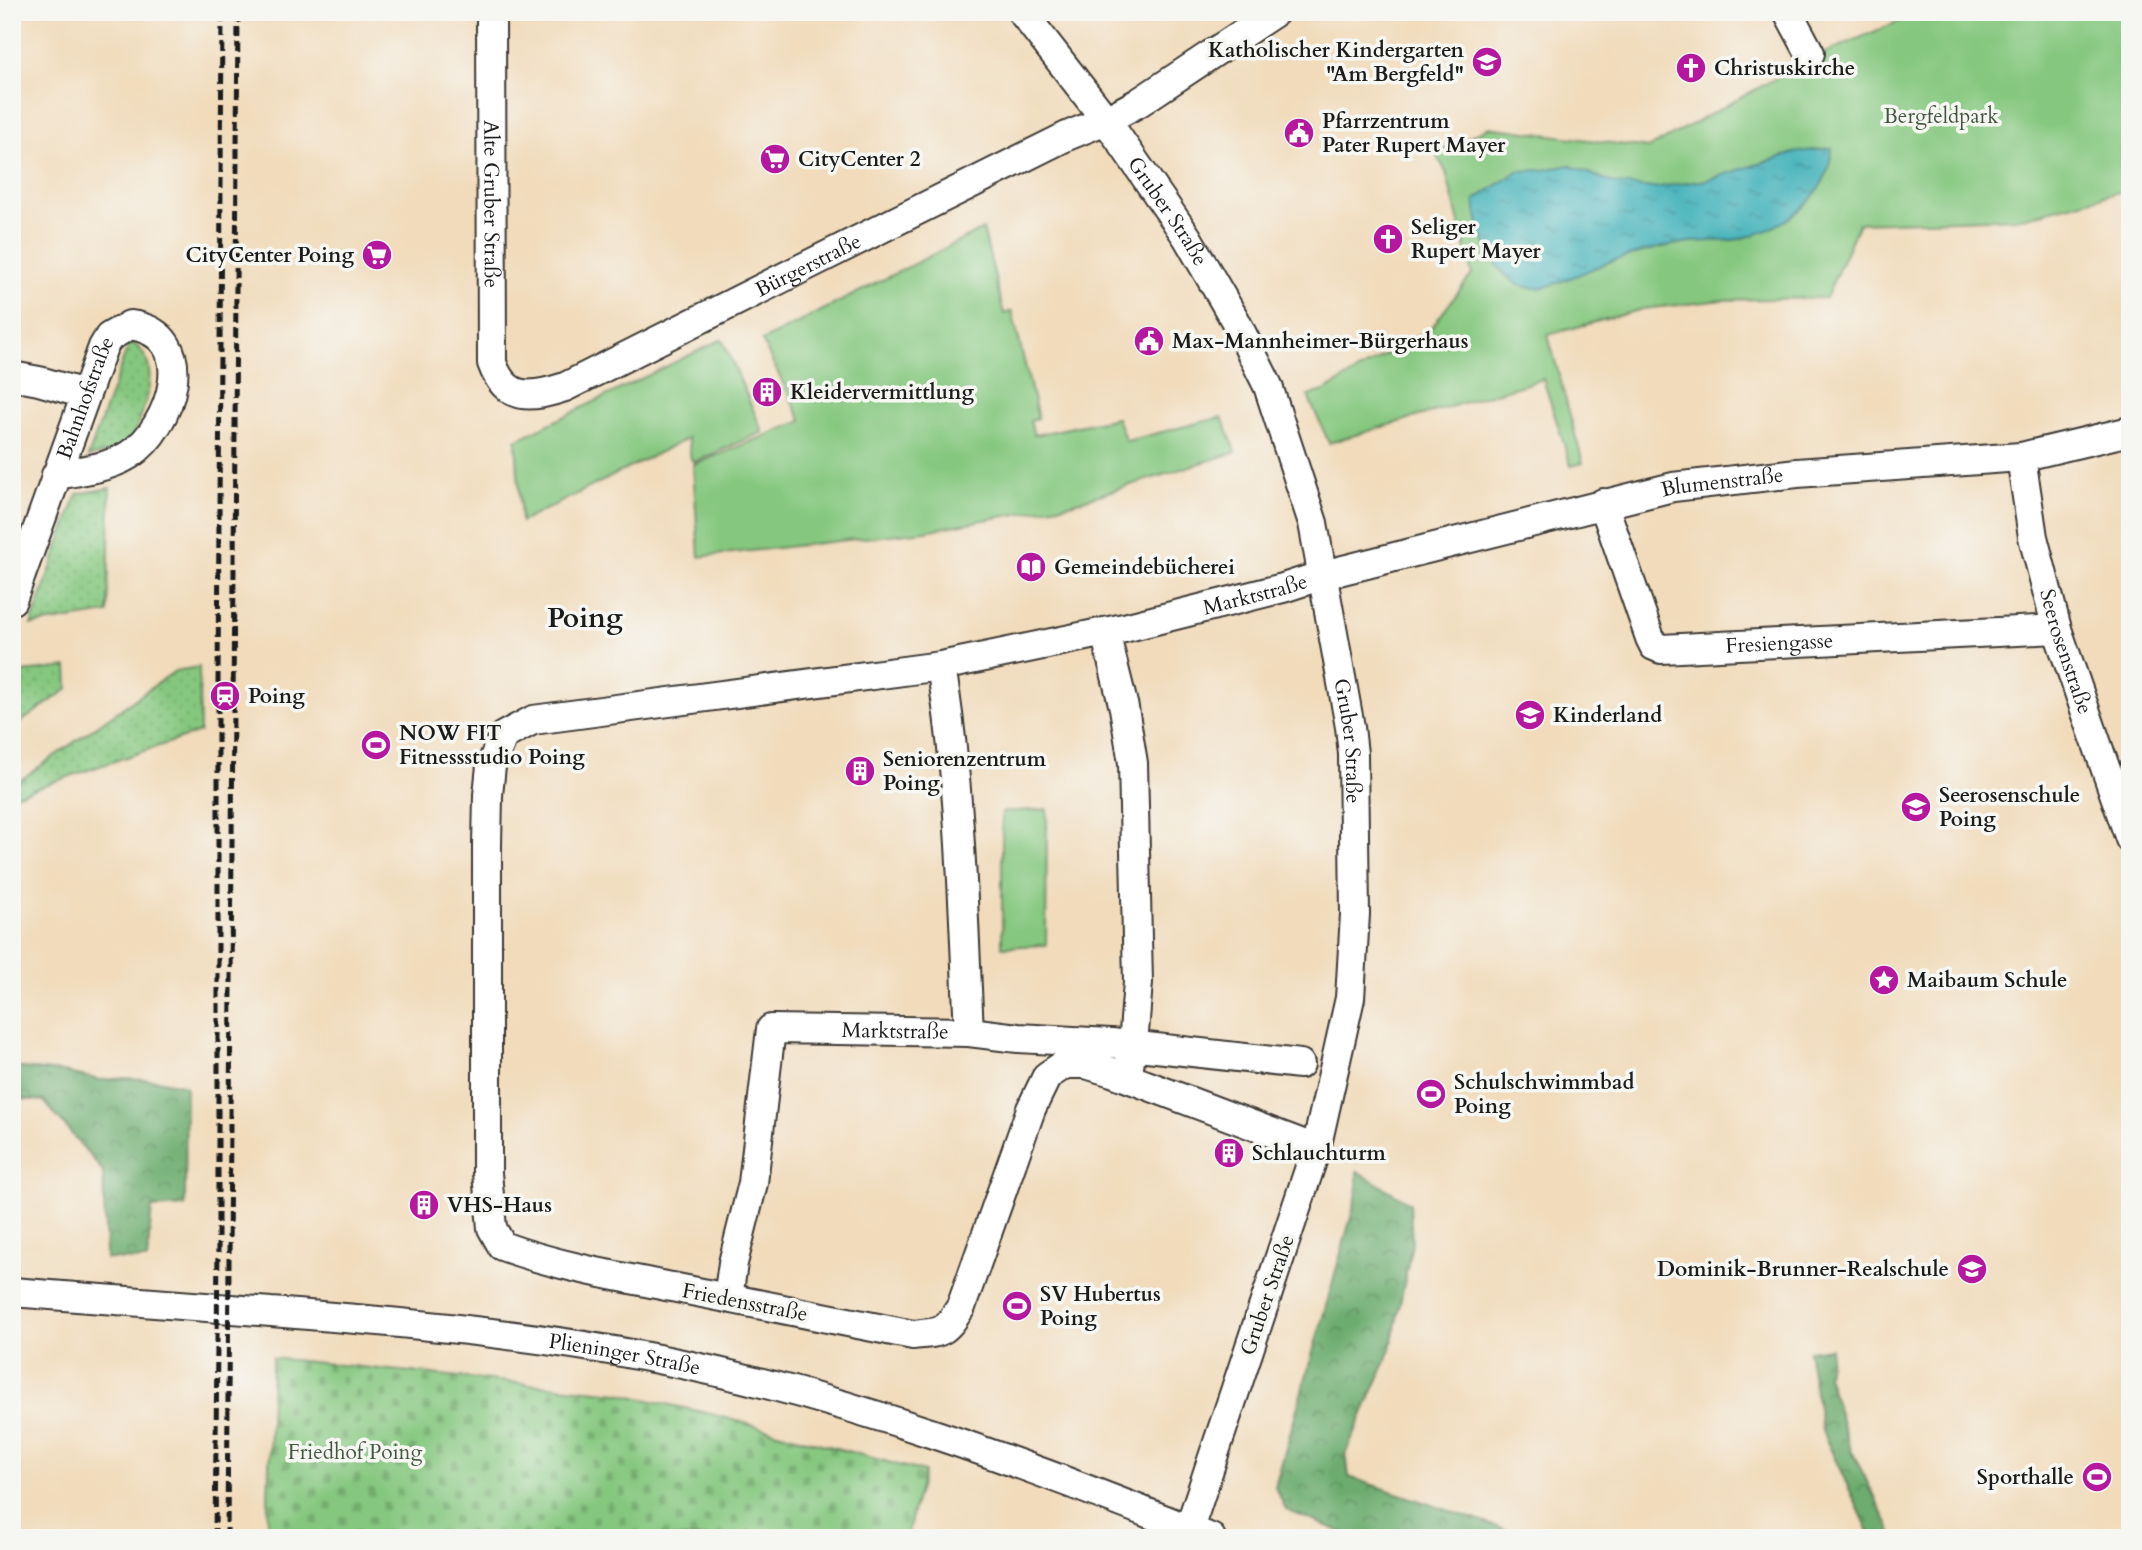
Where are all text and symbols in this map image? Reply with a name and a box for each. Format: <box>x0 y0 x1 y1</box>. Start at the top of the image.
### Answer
place label: Katholischer Kindergarten "Am Bergfeld" <box>1208 36 1465 89</box>
school or university icon: Katholischer Kindergarten "Am Bergfeld" <box>1470 45 1504 79</box>
church icon: Christuskirche <box>1674 51 1708 85</box>
place label: Christuskirche <box>1714 54 1855 83</box>
park label: Bergfeldpark <box>1884 102 1999 131</box>
place label: Pfarrzentrum Pater Rupert Mayer <box>1322 107 1506 160</box>
public building icon: Pfarrzentrum Pater Rupert Mayer <box>1282 116 1316 150</box>
street label: Alte Gruber Straße <box>476 120 506 288</box>
supermarket icon: CityCenter 2 <box>758 142 792 176</box>
place label: CityCenter 2 <box>798 145 921 174</box>
street label: Gruber Straße <box>1121 151 1215 271</box>
place label: Seliger Rupert Mayer <box>1411 213 1541 266</box>
church icon: Seliger Rupert Mayer <box>1371 222 1405 256</box>
street label: Bürgerstraße <box>750 227 866 304</box>
supermarket icon: CityCenter Poing <box>360 238 394 272</box>
place label: CityCenter Poing <box>186 241 354 270</box>
public building icon: Max-Mannheimer-Bürgerhaus <box>1132 324 1166 358</box>
place label: Max-Mannheimer-Bürgerhaus <box>1172 327 1469 356</box>
street label: Bahnhofstraße <box>50 331 121 463</box>
building icon: Kleidervermittlung <box>750 375 784 409</box>
place label: Kleidervermittlung <box>790 378 975 407</box>
street label: Blumenstraße <box>1658 461 1785 504</box>
library icon: Gemeindebücherei <box>1014 550 1048 584</box>
place label: Gemeindebücherei <box>1054 553 1235 582</box>
street label: Marktstraße <box>1200 567 1311 623</box>
street label: Seerosenstraße <box>2032 586 2099 718</box>
district label: Poing <box>547 599 623 637</box>
street label: Fresiengasse <box>1725 626 1834 661</box>
street label: Gruber Straße <box>1326 676 1368 804</box>
station icon: Poing <box>208 679 242 713</box>
place label: Poing <box>248 682 305 711</box>
school or university icon: Kinderland <box>1513 698 1547 732</box>
place label: Kinderland <box>1553 701 1662 730</box>
place label: NOW FIT Fitnessstudio Poing <box>399 719 585 772</box>
sports icon: NOW FIT Fitnessstudio Poing <box>359 728 393 762</box>
place label: Seniorenzentrum Poing <box>883 745 1047 798</box>
building icon: Seniorenzentrum Poing <box>843 754 877 788</box>
place label: Seerosenschule Poing <box>1939 781 2080 834</box>
school or university icon: Seerosenschule Poing <box>1899 790 1933 824</box>
place icon: Maibaum Schule <box>1867 963 1901 997</box>
place label: Maibaum Schule <box>1907 966 2067 995</box>
street label: Marktstraße <box>841 1016 949 1047</box>
place label: Schulschwimmbad Poing <box>1454 1068 1634 1121</box>
sports icon: Schulschwimmbad Poing <box>1414 1077 1448 1111</box>
building icon: Schlauchturm <box>1212 1136 1246 1170</box>
place label: Schlauchturm <box>1252 1139 1387 1168</box>
building icon: VHS-Haus <box>407 1188 441 1222</box>
place label: VHS-Haus <box>447 1191 552 1220</box>
street label: Gruber Straße <box>1233 1231 1302 1359</box>
school or university icon: Dominik-Brunner-Realschule <box>1955 1252 1989 1286</box>
place label: Dominik-Brunner-Realschule <box>1657 1255 1949 1284</box>
street label: Friedensstraße <box>680 1276 810 1329</box>
place label: SV Hubertus Poing <box>1040 1280 1161 1333</box>
sports icon: SV Hubertus Poing <box>1000 1289 1034 1323</box>
street label: Plieninger Straße <box>547 1327 703 1383</box>
park label: Friedhof Poing <box>288 1438 422 1467</box>
sports icon: Sporthalle <box>2080 1460 2114 1494</box>
place label: Sporthalle <box>1977 1463 2074 1492</box>

